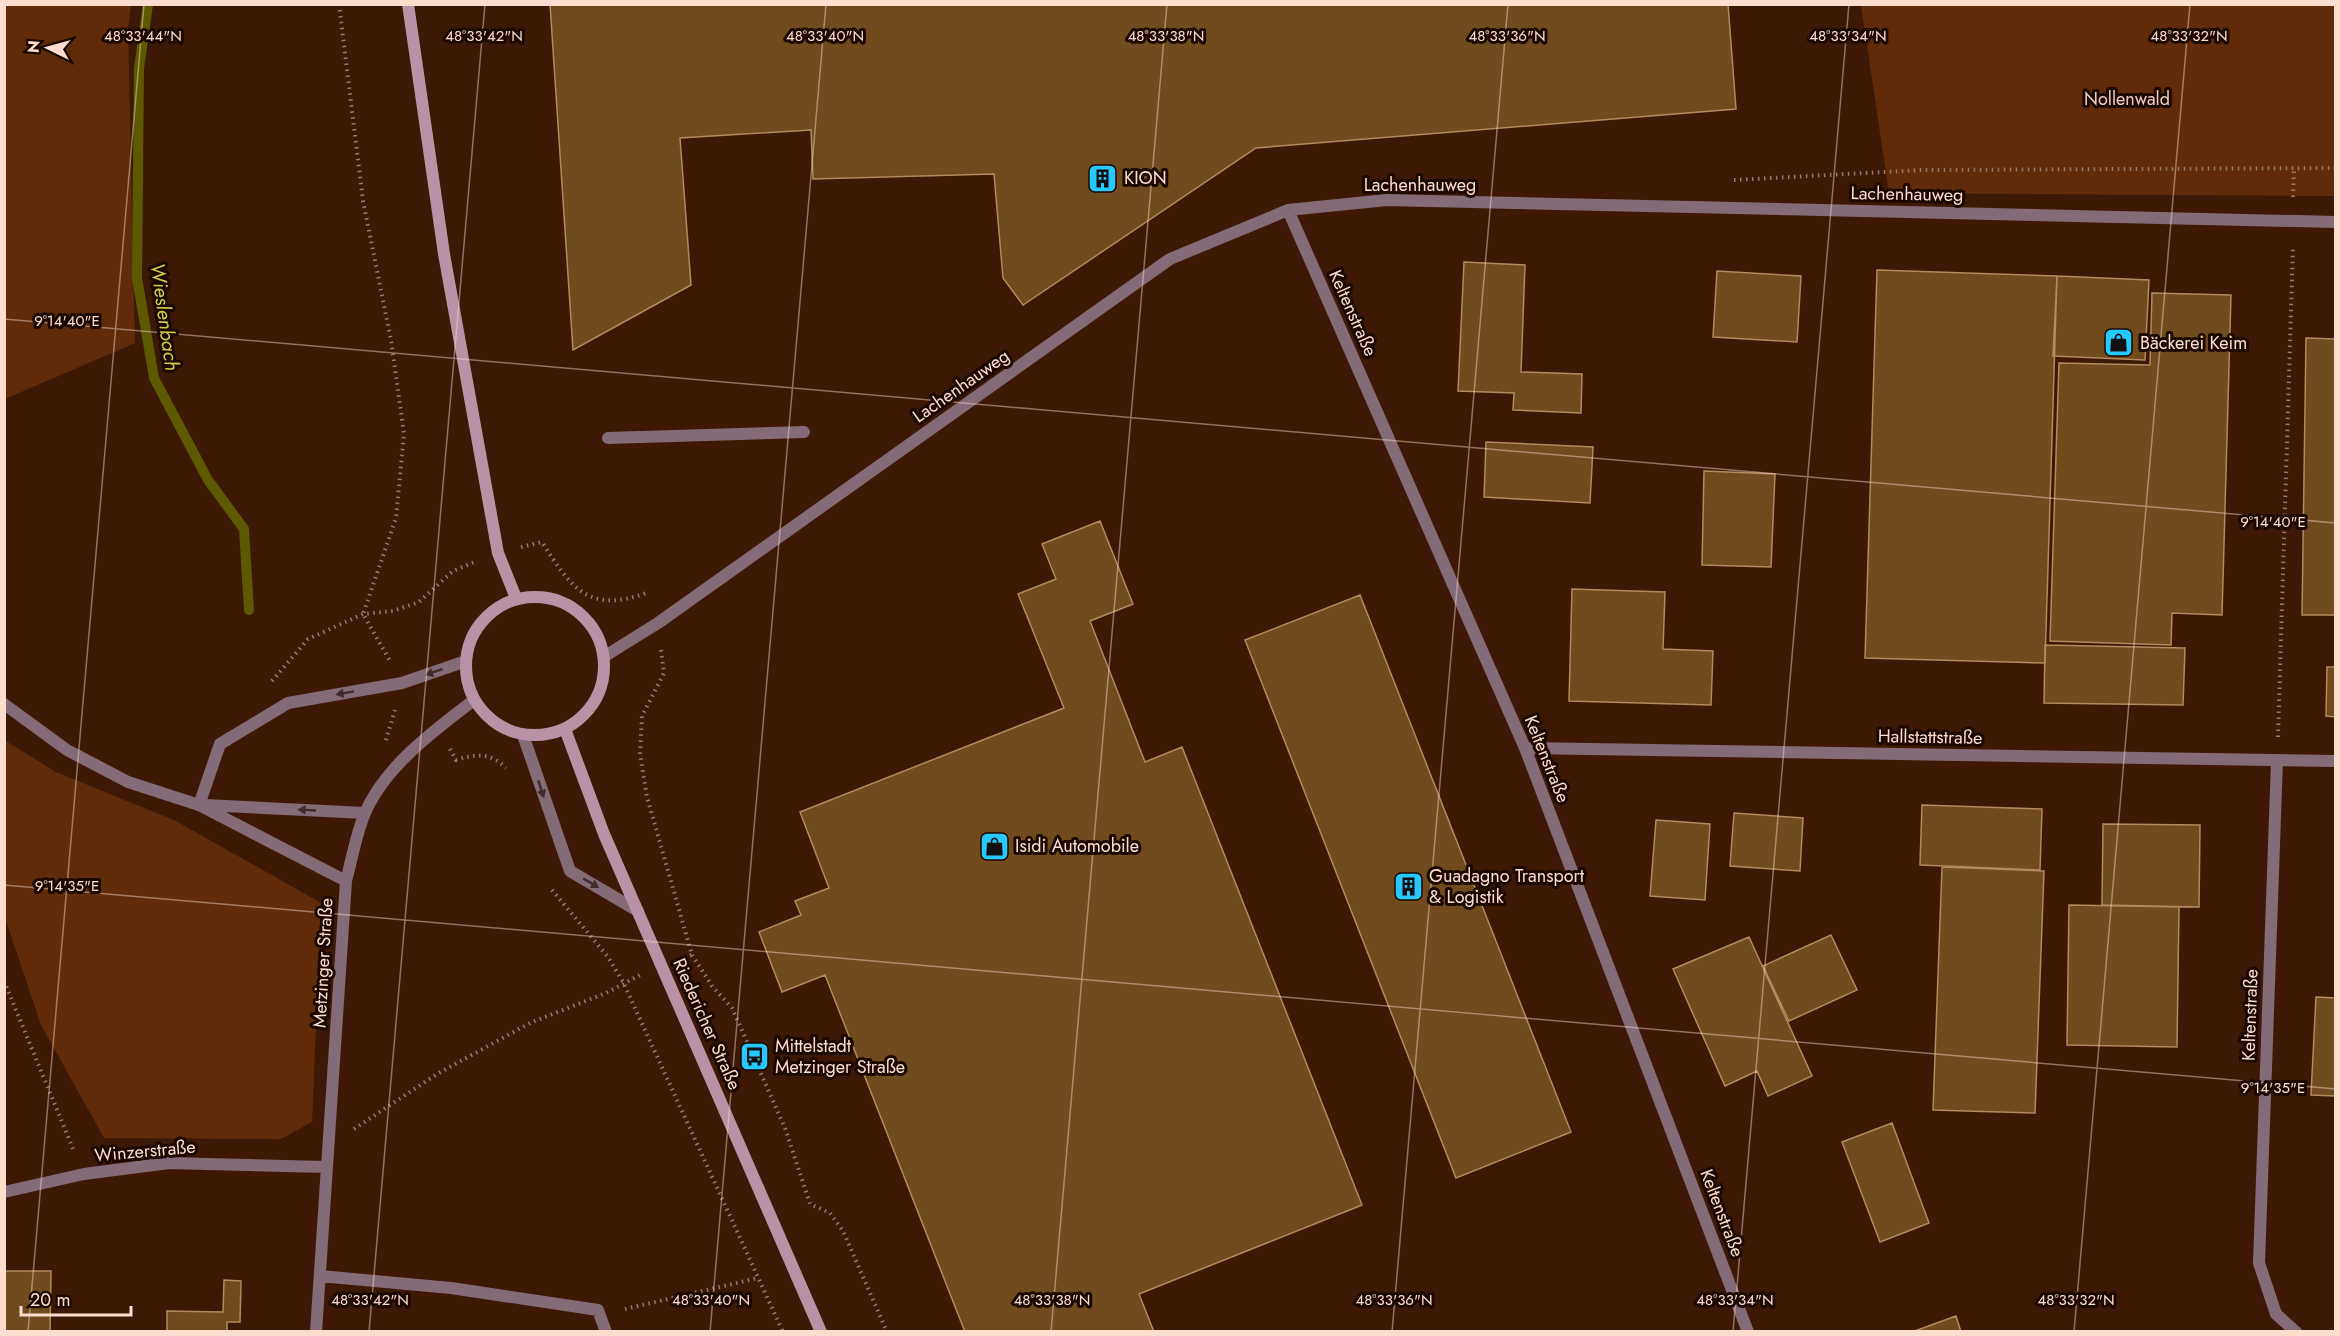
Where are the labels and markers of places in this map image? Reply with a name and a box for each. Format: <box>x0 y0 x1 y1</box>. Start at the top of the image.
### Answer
building icon: KION <box>1087 162 1119 194</box>
place label: KION <box>1124 165 1167 191</box>
shop icon: Bäckerei Keim <box>2103 327 2135 359</box>
place label: Bäckerei Keim <box>2140 330 2247 356</box>
shop icon: Isidi Automobile <box>978 830 1010 862</box>
place label: Isidi Automobile <box>1015 833 1139 859</box>
place label: Guadagno Transport & Logistik <box>1429 863 1585 910</box>
building icon: Guadagno Transport & Logistik <box>1392 870 1424 902</box>
place label: Mittelstadt Metzinger Straße <box>775 1033 905 1080</box>
bus stop icon: Mittelstadt Metzinger Straße <box>738 1040 770 1072</box>

